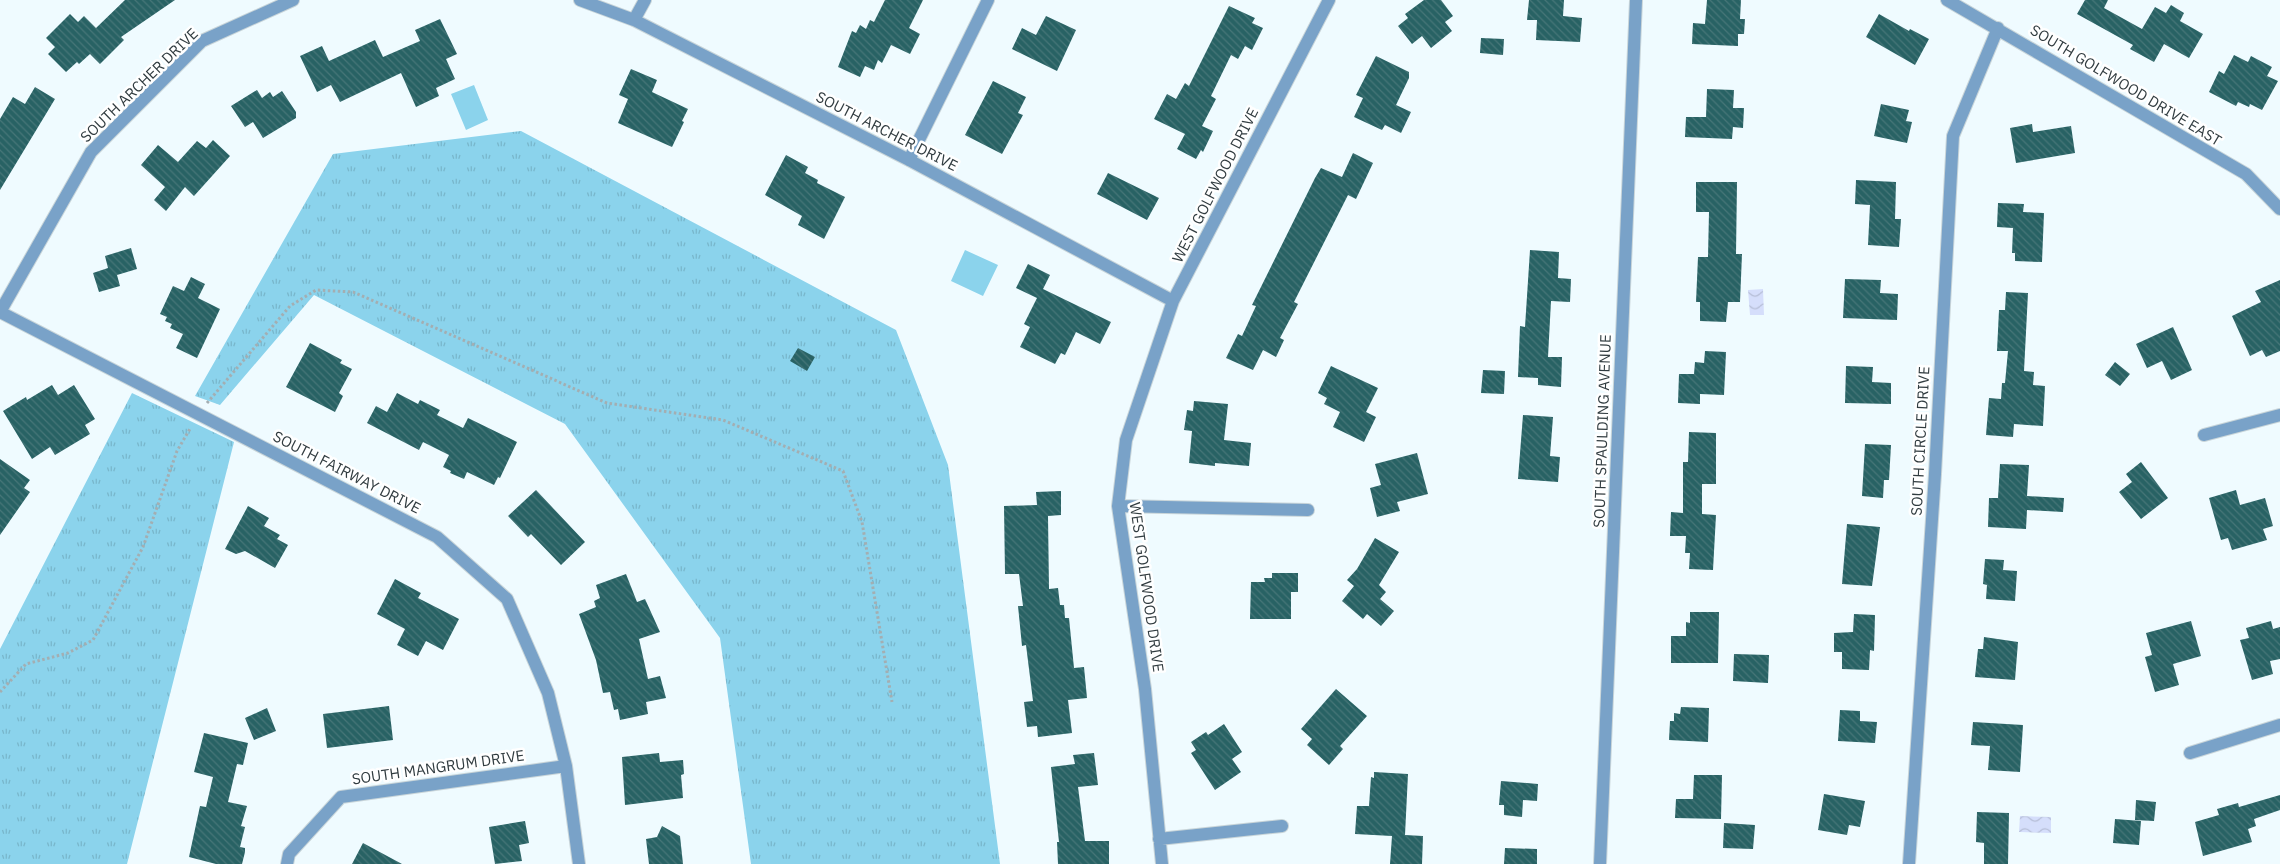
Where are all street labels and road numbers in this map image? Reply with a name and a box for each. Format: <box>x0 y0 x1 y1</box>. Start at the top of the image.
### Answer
street label: SOUTH GOLFWOOD DRIVE EAST <box>2027 20 2226 150</box>
street label: SOUTH ARCHER DRIVE <box>76 24 202 146</box>
street label: SOUTH ARCHER DRIVE <box>813 87 961 175</box>
street label: WEST GOLFWOOD DRIVE <box>1168 104 1262 266</box>
street label: SOUTH SPAULDING AVENUE <box>1589 334 1615 528</box>
street label: SOUTH CIRCLE DRIVE <box>1907 366 1933 516</box>
street label: SOUTH FAIRWAY DRIVE <box>270 427 424 517</box>
street label: WEST GOLFWOOD DRIVE <box>1126 501 1168 673</box>
street label: SOUTH MANGRUM DRIVE <box>351 745 525 789</box>

